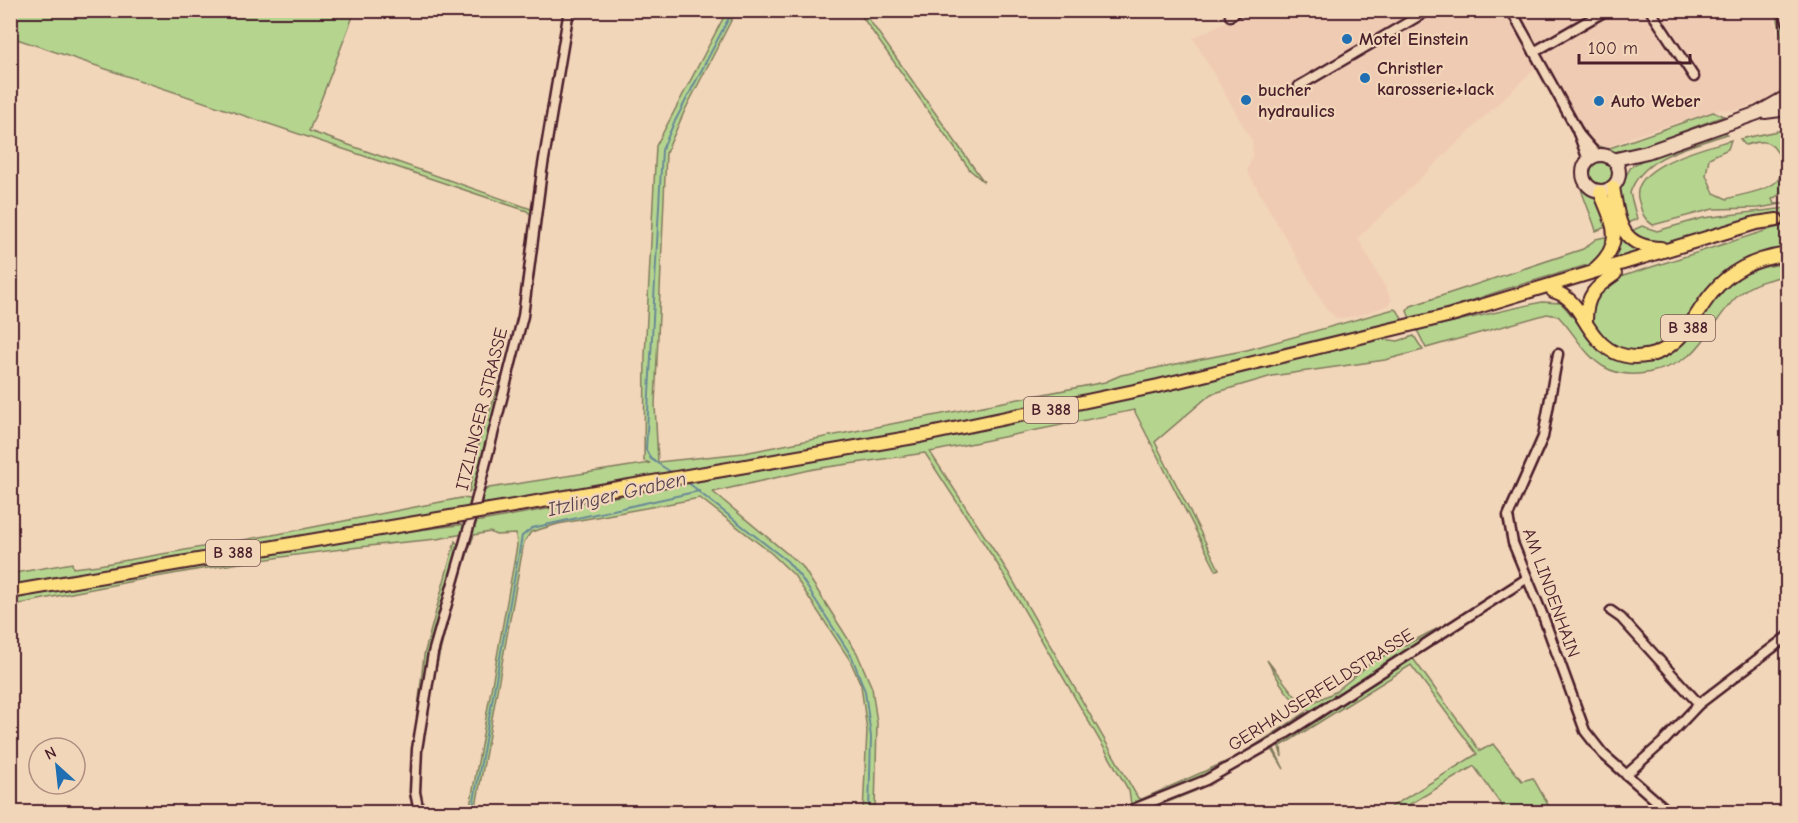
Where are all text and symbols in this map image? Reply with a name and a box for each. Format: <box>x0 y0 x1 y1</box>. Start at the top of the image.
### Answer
scale bar <box>1579 27 1690 65</box>
place label: Motel Einstein <box>1359 29 1469 50</box>
marker: Motel Einstein <box>1340 32 1354 46</box>
text: 100 m <box>1588 38 1638 59</box>
place label: Christler karosserie+lack <box>1377 58 1494 100</box>
marker: Christler karosserie+lack <box>1358 71 1372 85</box>
place label: bucher hydraulics <box>1258 80 1335 122</box>
place label: Auto Weber <box>1611 91 1701 112</box>
marker: bucher hydraulics <box>1239 93 1253 107</box>
marker: Auto Weber <box>1592 94 1606 108</box>
road number: B 388 <box>1661 315 1715 341</box>
street label: ITZLINGER STRASSE <box>452 326 512 492</box>
road number: B 388 <box>1024 397 1078 423</box>
water label: Itzlinger Graben <box>545 467 688 521</box>
street label: AM LINDENHAIN <box>1518 526 1584 660</box>
road number: B 388 <box>206 540 260 566</box>
street label: GERHAUSERFELDSTRASSE <box>1224 624 1418 756</box>
north arrow <box>27 736 87 796</box>
text: N <box>42 743 59 764</box>

